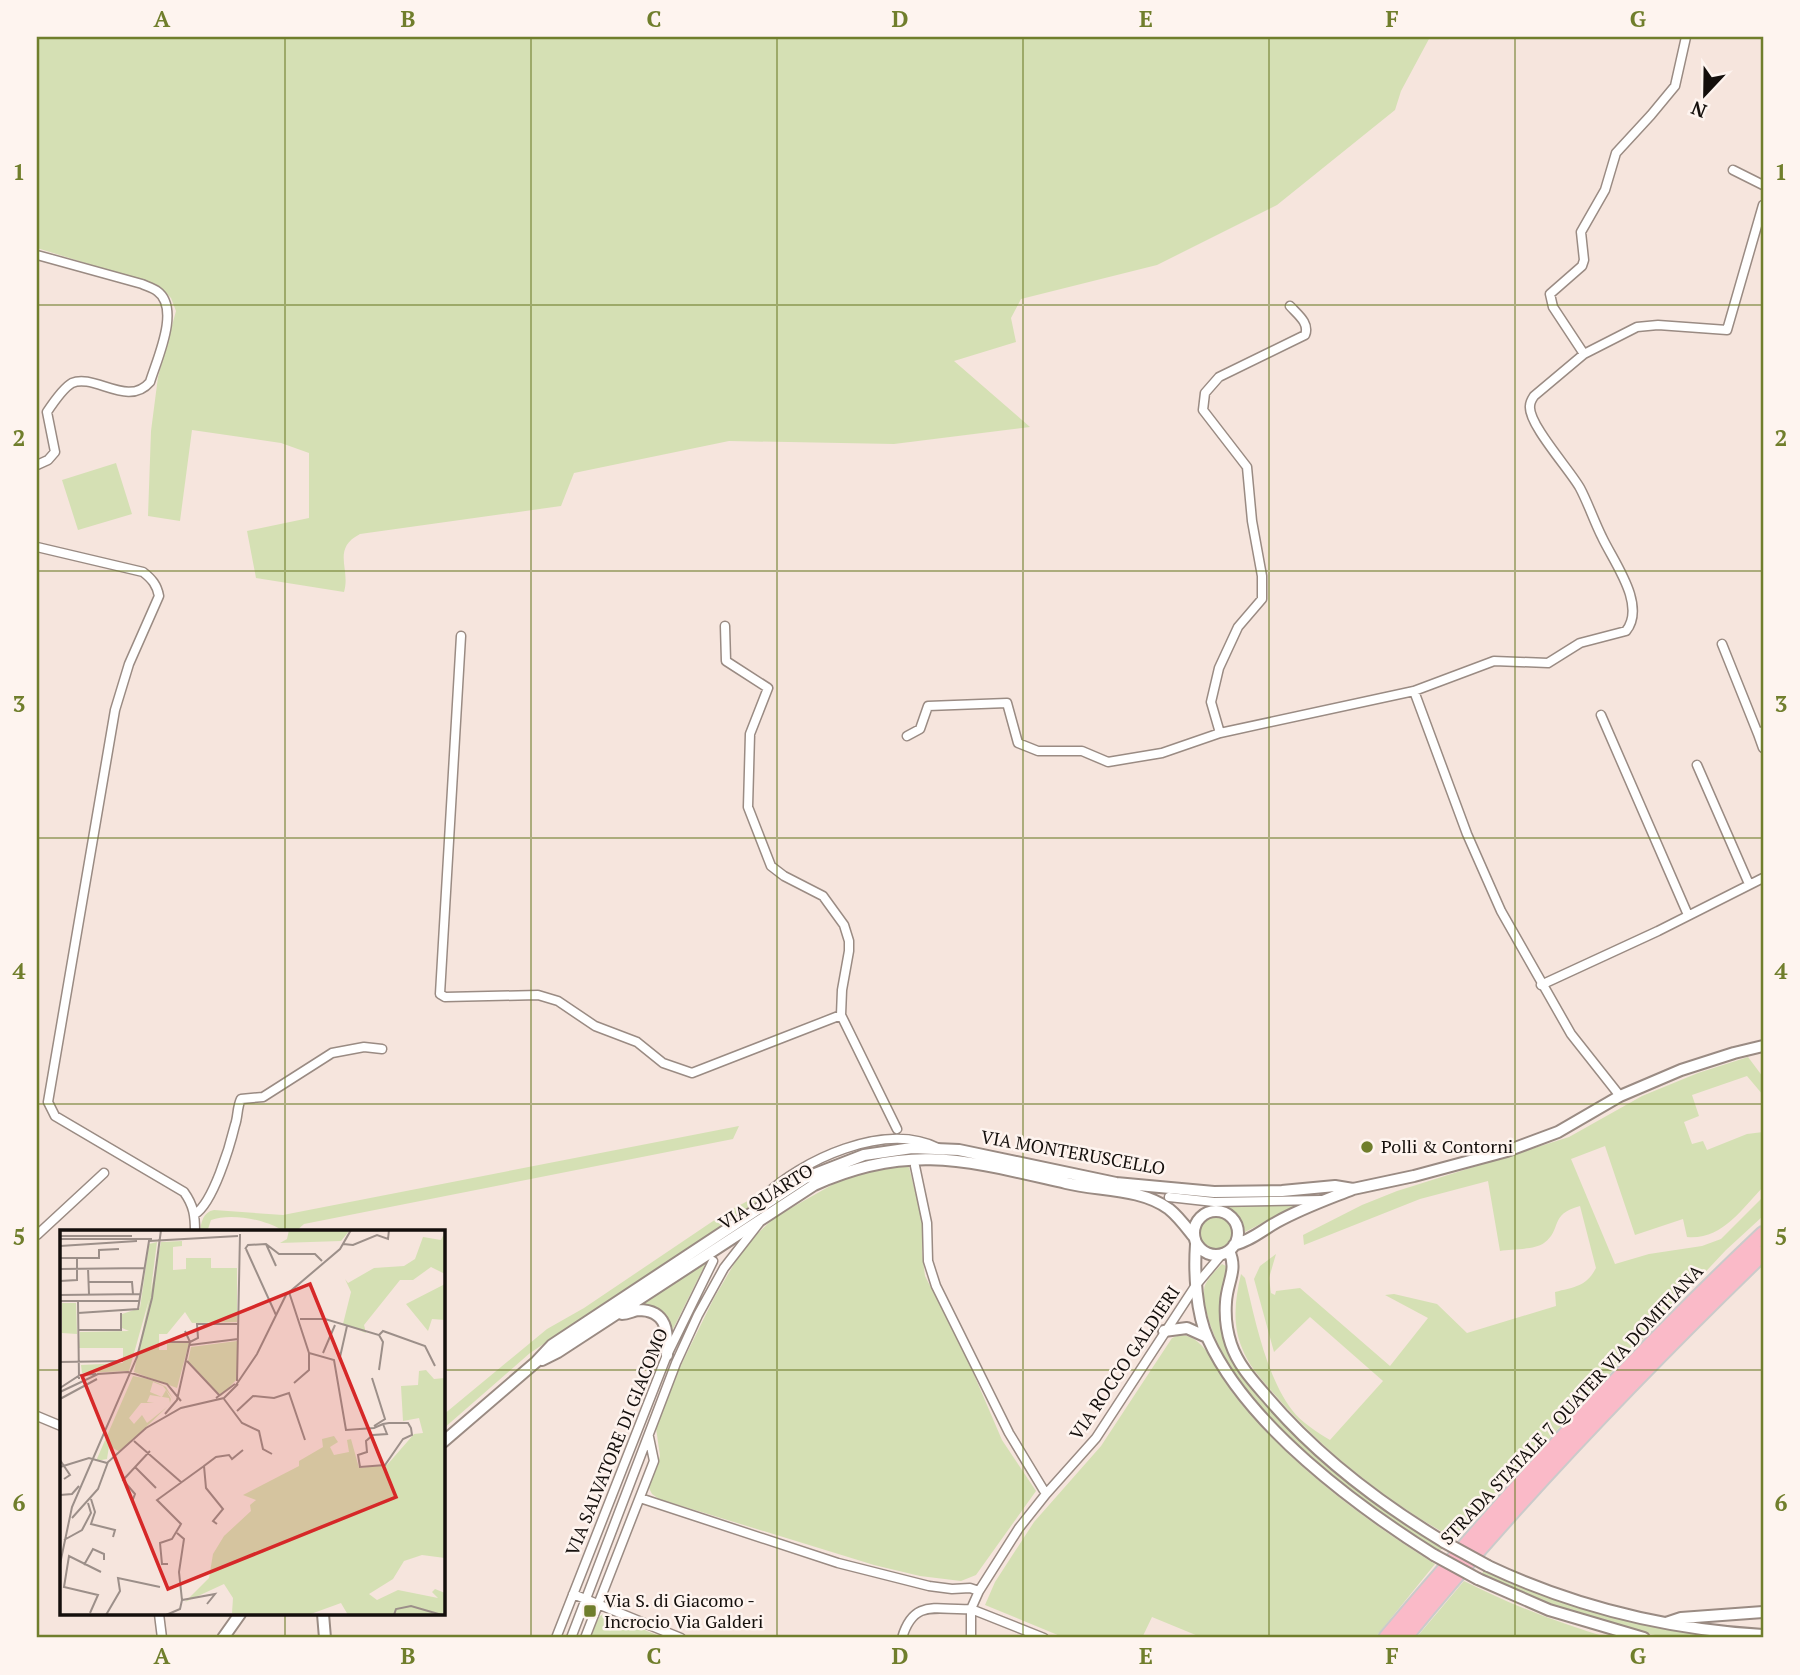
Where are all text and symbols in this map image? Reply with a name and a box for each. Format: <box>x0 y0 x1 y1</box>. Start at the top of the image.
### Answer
text: A <box>154 3 171 34</box>
text: B <box>401 3 416 34</box>
text: C <box>647 3 662 34</box>
text: D <box>892 3 909 34</box>
text: E <box>1139 3 1153 34</box>
text: F <box>1385 3 1399 34</box>
text: G <box>1630 3 1647 34</box>
north arrow <box>1671 60 1741 130</box>
text: N <box>1687 96 1710 125</box>
text: 1 <box>13 156 26 187</box>
text: 1 <box>1775 156 1788 187</box>
text: 2 <box>13 422 26 453</box>
text: 2 <box>1775 422 1788 453</box>
text: 3 <box>13 688 26 719</box>
text: 3 <box>1775 688 1788 719</box>
text: 4 <box>13 955 26 986</box>
text: 4 <box>1775 955 1788 986</box>
street label: VIA MONTERUSCELLO <box>979 1124 1167 1180</box>
place label: Polli & Contorni <box>1381 1134 1513 1158</box>
marker: Polli & Contorni <box>1359 1139 1375 1155</box>
street label: VIA QUARTO <box>714 1158 817 1235</box>
text: 5 <box>13 1221 26 1252</box>
text: 5 <box>1775 1221 1788 1252</box>
inset map <box>60 1230 444 1616</box>
street label: STRADA STATALE 7 QUATER VIA DOMITIANA <box>1435 1259 1708 1550</box>
street label: VIA ROCCO GALDIERI <box>1064 1281 1185 1444</box>
street label: VIA SALVATORE DI GIACOMO <box>559 1324 673 1559</box>
text: 6 <box>13 1487 26 1518</box>
text: 6 <box>1775 1487 1788 1518</box>
place label: Via S. di Giacomo - Incrocio Via Galderi <box>604 1588 763 1633</box>
marker: Via S. di Giacomo - Incrocio Via Galderi <box>582 1603 598 1619</box>
text: A <box>154 1640 171 1671</box>
text: B <box>401 1640 416 1671</box>
text: C <box>647 1640 662 1671</box>
text: D <box>892 1640 909 1671</box>
text: E <box>1139 1640 1153 1671</box>
text: F <box>1385 1640 1399 1671</box>
text: G <box>1630 1640 1647 1671</box>

